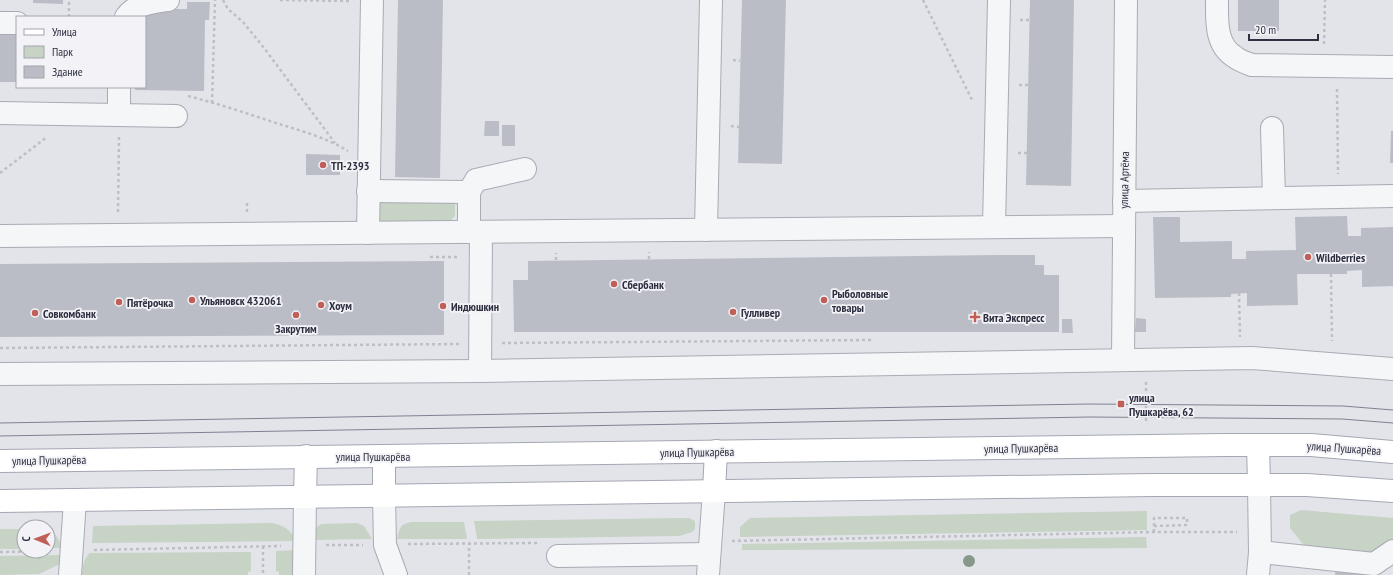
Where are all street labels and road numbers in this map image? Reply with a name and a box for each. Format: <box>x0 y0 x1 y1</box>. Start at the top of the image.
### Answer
street label: улица Артёма <box>1116 151 1132 209</box>
street label: улица Пушкарёва <box>1306 438 1382 458</box>
street label: улица Пушкарёва <box>984 440 1059 456</box>
street label: улица Пушкарёва <box>660 444 735 460</box>
street label: улица Пушкарёва <box>336 449 410 464</box>
street label: улица Пушкарёва <box>12 452 87 468</box>

